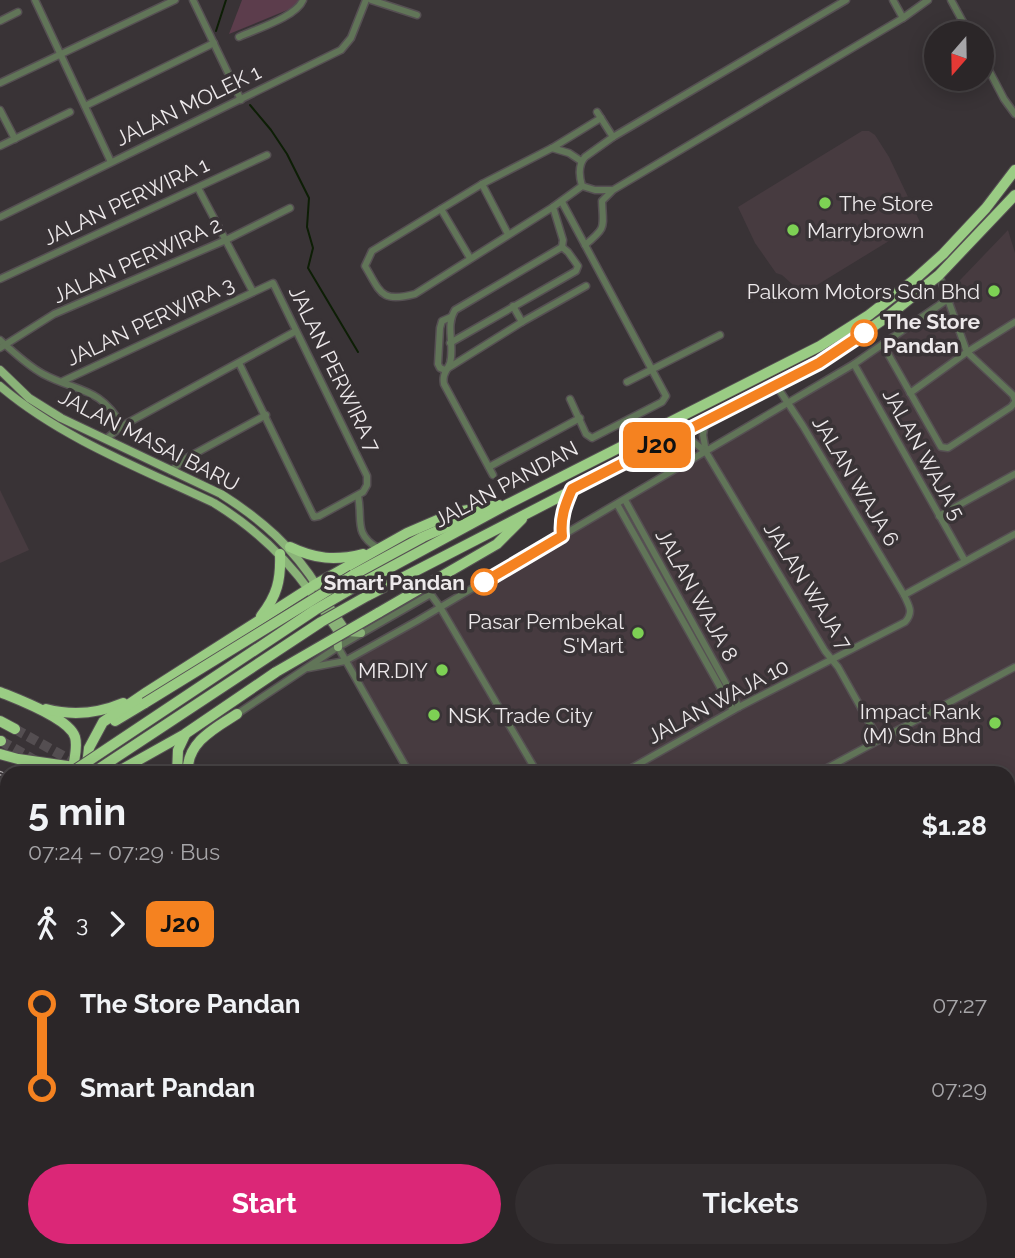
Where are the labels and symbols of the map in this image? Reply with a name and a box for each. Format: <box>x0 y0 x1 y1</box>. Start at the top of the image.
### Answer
north arrow <box>924 21 994 91</box>
street label: JALAN MOLEK 1 <box>111 59 265 151</box>
street label: JALAN PERWIRA 1 <box>39 152 213 250</box>
place label: The Store <box>839 191 933 216</box>
marker: The Store <box>817 195 833 211</box>
street label: JALAN PERWIRA 2 <box>49 212 225 308</box>
place label: Marrybrown <box>807 218 924 243</box>
marker: Marrybrown <box>785 222 801 238</box>
street label: JALAN PERWIRA 3 <box>62 271 238 371</box>
place label: Palkom Motors Sdn Bhd <box>747 279 980 304</box>
street label: JALAN PERWIRA 7 <box>284 282 386 457</box>
marker: Palkom Motors Sdn Bhd <box>986 283 1002 299</box>
place label: The Store Pandan <box>883 309 981 358</box>
marker: The Store Pandan <box>851 320 877 346</box>
street label: JALAN MASAI BARU <box>55 384 243 496</box>
street label: JALAN WAJA 5 <box>878 384 970 524</box>
street label: JALAN WAJA 6 <box>807 411 905 551</box>
line badge: J20 <box>617 422 697 468</box>
street label: JALAN PANDAN <box>430 436 582 532</box>
street label: JALAN WAJA 7 <box>759 517 858 655</box>
street label: JALAN WAJA 8 <box>650 525 744 665</box>
marker: Smart Pandan <box>471 569 497 595</box>
place label: Smart Pandan <box>323 570 465 595</box>
place label: Pasar Pembekal S'Mart <box>468 609 624 658</box>
marker: Pasar Pembekal S'Mart <box>630 625 646 641</box>
street label: JALAN WAJA 10 <box>643 653 793 749</box>
place label: MR.DIY <box>358 658 428 683</box>
marker: MR.DIY <box>434 662 450 678</box>
place label: Impact Rank (M) Sdn Bhd <box>860 699 981 748</box>
place label: NSK Trade City <box>448 703 593 728</box>
marker: NSK Trade City <box>426 707 442 723</box>
marker: Impact Rank (M) Sdn Bhd <box>987 715 1003 731</box>

